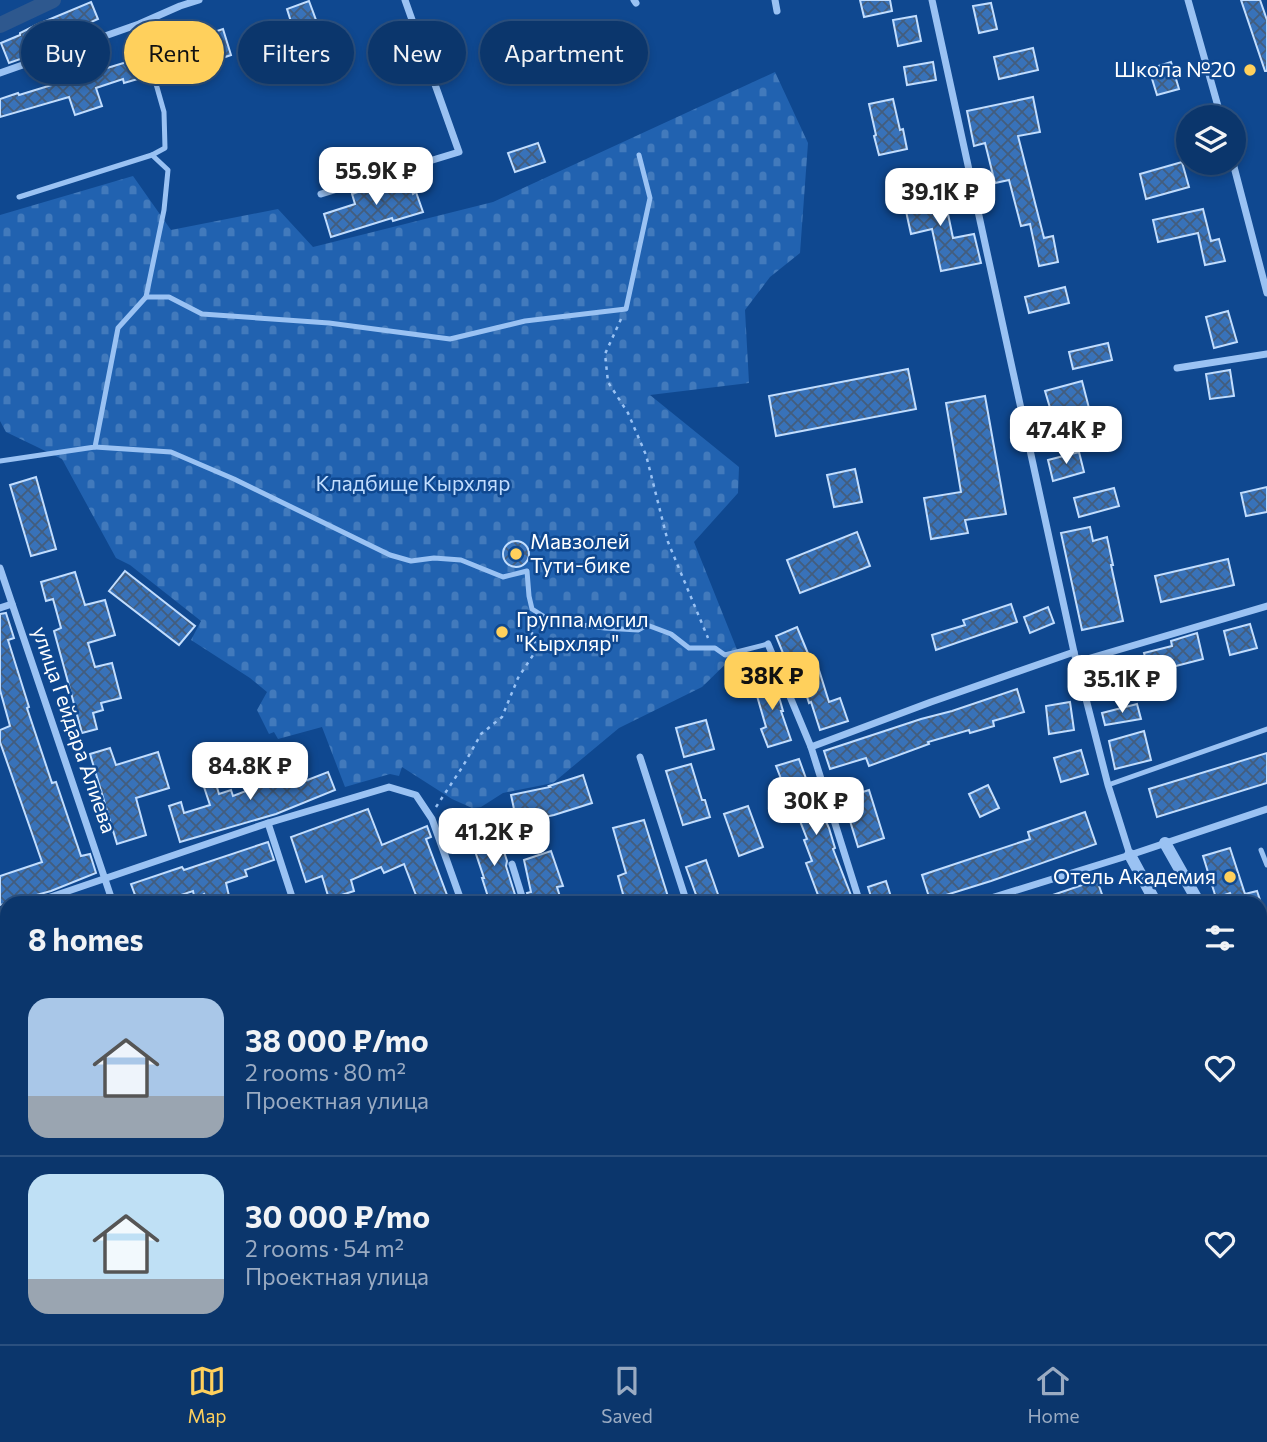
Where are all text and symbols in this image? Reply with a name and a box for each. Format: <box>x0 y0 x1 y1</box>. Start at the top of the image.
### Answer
chip: Buy <box>21 21 110 84</box>
chip: Rent <box>124 21 224 84</box>
chip: Filters <box>238 21 354 84</box>
chip: New <box>368 21 466 84</box>
chip: Apartment <box>480 21 648 84</box>
place label: Школа №20 <box>1114 56 1236 81</box>
marker: Школа №20 <box>1242 62 1258 78</box>
map controls <box>1176 105 1246 175</box>
button: layers <box>1176 105 1246 175</box>
pin: 55.9K ₽ <box>311 148 441 207</box>
text: 55.9K ₽ <box>335 156 417 184</box>
pin: 39.1K ₽ <box>875 168 1005 228</box>
text: 39.1K ₽ <box>901 177 979 205</box>
pin: 47.4K ₽ <box>1001 406 1131 466</box>
text: 47.4K ₽ <box>1026 415 1106 443</box>
park label: Кладбище Кырхляр <box>316 470 510 495</box>
place label: Мавзолей Тути-бике <box>530 528 630 577</box>
marker: Мавзолей Тути-бике <box>508 546 524 562</box>
place label: Группа могил "Кырхляр" <box>516 606 649 655</box>
street label: улица Гейдара Алиева <box>28 623 123 836</box>
marker: Группа могил "Кырхляр" <box>494 624 510 640</box>
pin: 38K ₽ <box>723 652 821 712</box>
pin: 35.1K ₽ <box>1057 656 1187 715</box>
text: 38K ₽ <box>740 661 804 689</box>
text: 35.1K ₽ <box>1084 664 1160 692</box>
pin: 84.8K ₽ <box>185 742 315 802</box>
text: 84.8K ₽ <box>208 751 292 779</box>
pin: 30K ₽ <box>767 778 865 837</box>
text: 30K ₽ <box>784 786 848 814</box>
pin: 41.2K ₽ <box>429 808 559 868</box>
text: 41.2K ₽ <box>455 817 533 845</box>
place label: Отель Академия <box>1053 863 1216 888</box>
marker: Отель Академия <box>1222 869 1238 885</box>
icon: filters <box>1201 919 1239 957</box>
text: 8 homes <box>28 920 144 957</box>
text: 38 000 ₽/mo <box>245 1021 429 1058</box>
icon: home <box>84 1026 168 1110</box>
icon: heart <box>1201 1049 1239 1087</box>
text: 2 rooms · 80 m² <box>245 1058 406 1086</box>
text: Проектная улица <box>245 1086 429 1114</box>
text: 30 000 ₽/mo <box>245 1197 430 1234</box>
icon: home <box>84 1202 168 1286</box>
icon: heart <box>1201 1225 1239 1263</box>
text: 2 rooms · 54 m² <box>245 1234 404 1262</box>
text: Проектная улица <box>245 1262 429 1290</box>
tab: Map <box>187 1362 227 1427</box>
tab: Saved <box>601 1362 653 1427</box>
tab: Home <box>1027 1362 1080 1427</box>

